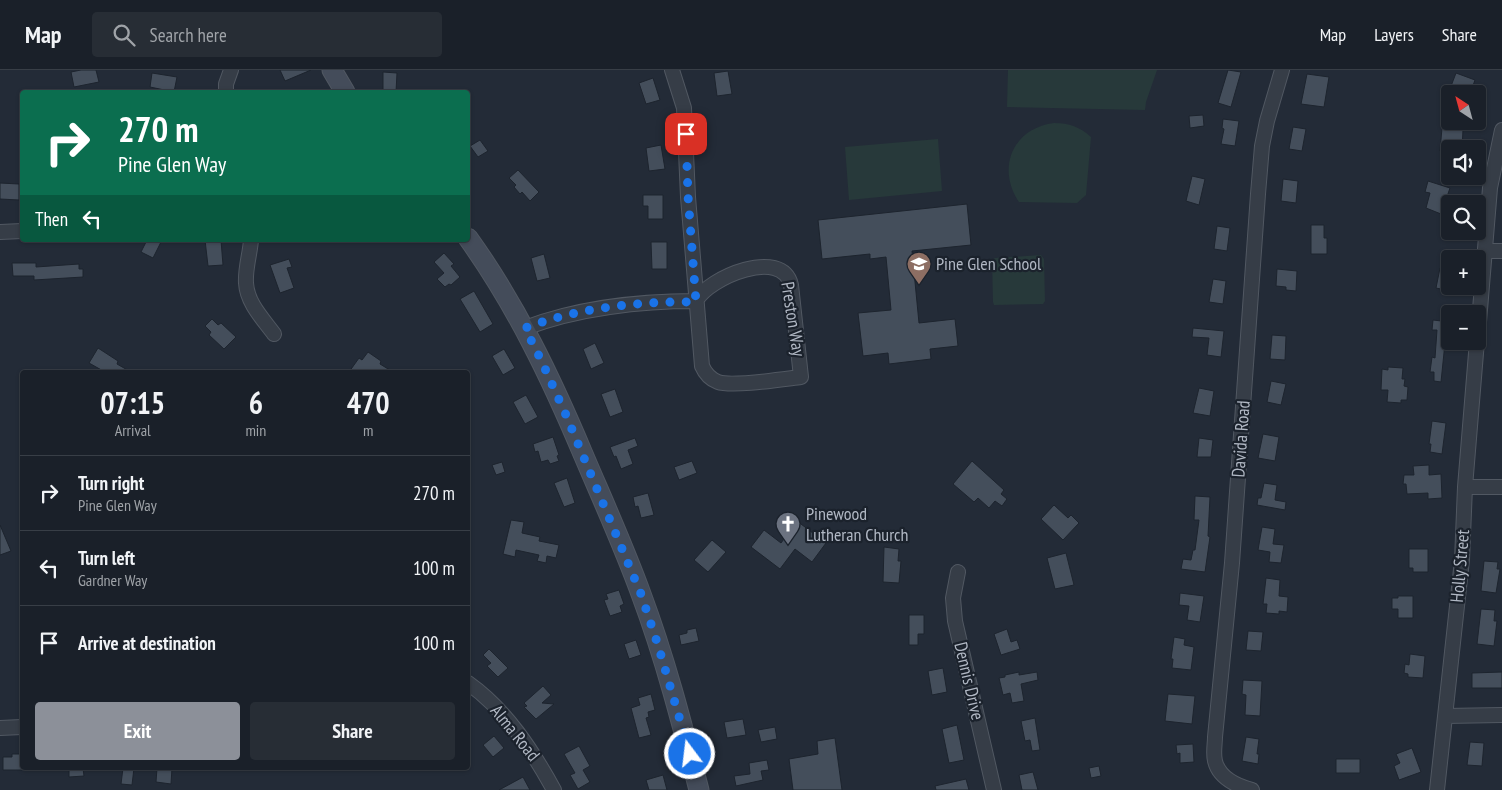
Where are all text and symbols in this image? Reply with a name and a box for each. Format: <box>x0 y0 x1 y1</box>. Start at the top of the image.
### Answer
search box <box>92 12 442 57</box>
text: Map <box>25 19 62 50</box>
icon: search <box>110 21 138 49</box>
text: Search here <box>150 23 227 47</box>
text: Map <box>1320 23 1346 46</box>
text: Layers <box>1374 23 1414 46</box>
text: Share <box>1442 23 1477 46</box>
north arrow <box>1441 85 1486 130</box>
map controls <box>1441 85 1486 350</box>
text: 270 m <box>118 106 199 152</box>
icon: right <box>35 110 100 175</box>
pin <box>665 113 707 155</box>
icon: arrive <box>672 120 700 148</box>
button: sound <box>1441 140 1486 185</box>
text: Pine Glen Way <box>118 150 226 178</box>
button: search <box>1441 195 1486 240</box>
icon: left <box>78 205 106 233</box>
text: Then <box>35 207 68 231</box>
button: + <box>1441 250 1486 295</box>
school or university icon: Pine Glen School <box>906 251 932 285</box>
place label: Pine Glen School <box>936 252 1042 275</box>
street label: Preston Way <box>776 280 811 358</box>
button: − <box>1441 305 1486 350</box>
text: 07:15 <box>100 383 165 422</box>
text: 6 <box>249 383 263 422</box>
text: 470 <box>347 383 390 422</box>
street label: Davida Road <box>1226 400 1255 478</box>
text: Arrival <box>115 420 151 440</box>
text: min <box>245 420 266 440</box>
text: m <box>363 420 373 440</box>
text: Turn right <box>78 471 144 495</box>
icon: right <box>35 479 63 507</box>
text: 270 m <box>413 481 455 505</box>
text: Pine Glen Way <box>78 495 157 515</box>
place label: Pinewood Lutheran Church <box>806 502 908 546</box>
church icon: Pinewood Lutheran Church <box>775 511 801 545</box>
street label: Holly Street <box>1445 528 1474 603</box>
text: Turn left <box>78 546 135 570</box>
icon: left <box>35 554 63 582</box>
text: 100 m <box>413 556 455 580</box>
text: Gardner Way <box>78 570 147 590</box>
icon: arrive <box>35 629 63 657</box>
text: Arrive at destination <box>78 631 216 655</box>
text: 100 m <box>413 631 455 655</box>
street label: Dennis Drive <box>949 640 990 722</box>
street label: Alma Road <box>486 700 545 766</box>
button: Exit <box>35 702 240 760</box>
button: Share <box>250 702 455 760</box>
position arrow <box>663 727 715 779</box>

